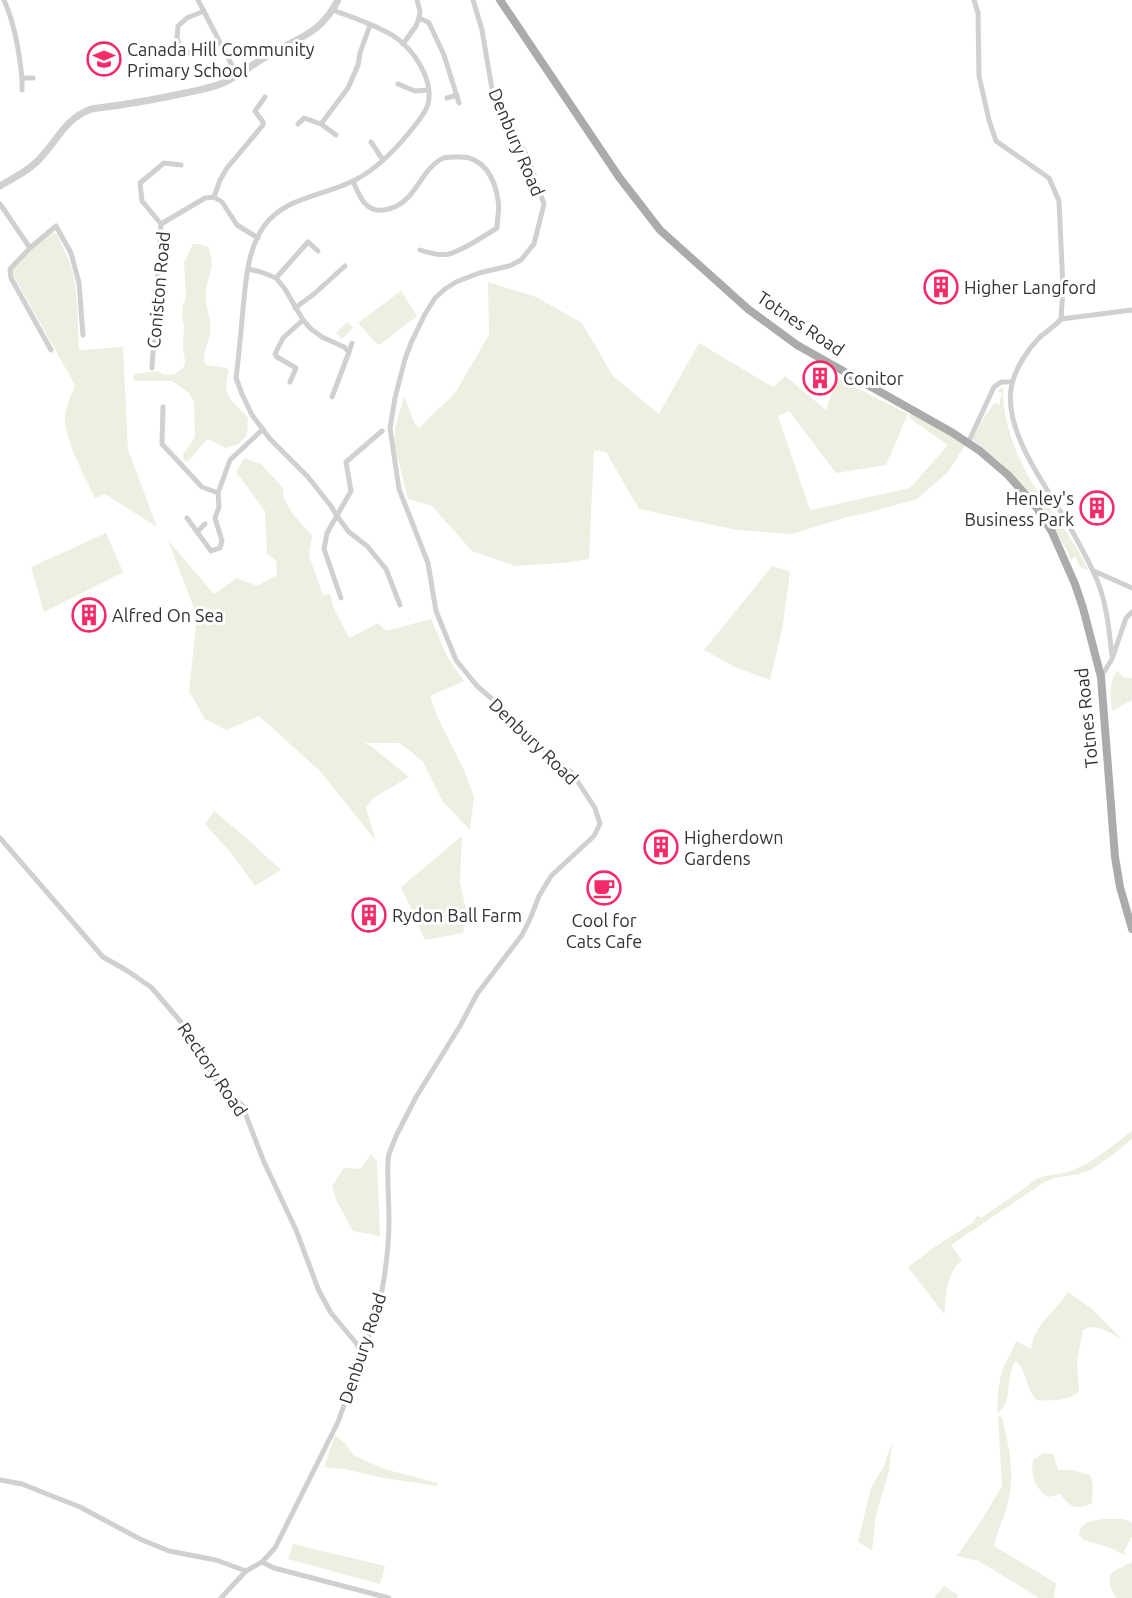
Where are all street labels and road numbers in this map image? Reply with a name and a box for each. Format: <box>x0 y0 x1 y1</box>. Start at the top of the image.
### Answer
street label: Denbury Road <box>485 85 549 199</box>
street label: Coniston Road <box>143 231 173 349</box>
street label: Totnes Road <box>754 287 848 359</box>
street label: Totnes Road <box>1071 667 1101 769</box>
street label: Denbury Road <box>486 694 582 788</box>
street label: Rectory Road <box>174 1018 252 1120</box>
street label: Denbury Road <box>335 1290 389 1406</box>

